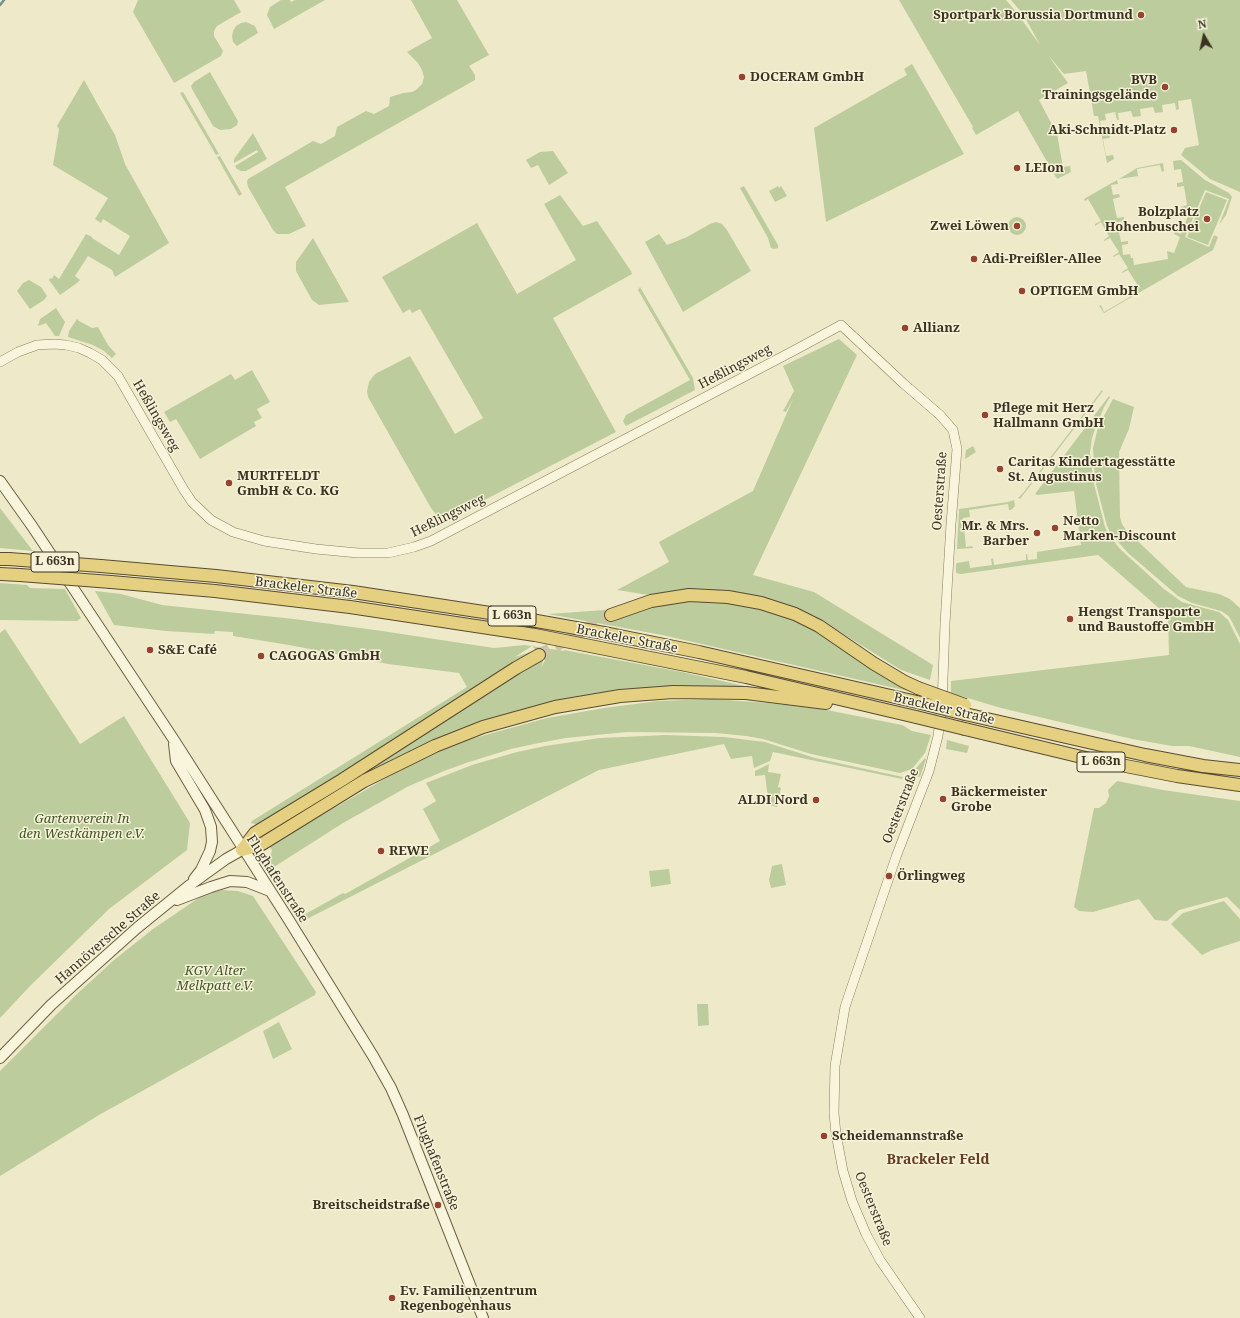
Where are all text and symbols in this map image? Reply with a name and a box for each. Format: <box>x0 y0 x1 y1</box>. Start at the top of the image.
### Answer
place label: Sportpark Borussia Dortmund <box>933 7 1133 23</box>
marker: Sportpark Borussia Dortmund <box>1136 10 1146 20</box>
north arrow <box>1184 16 1224 56</box>
text: N <box>1197 16 1207 32</box>
place label: DOCERAM GmbH <box>750 69 864 85</box>
marker: DOCERAM GmbH <box>737 72 747 82</box>
place label: BVB Trainingsgelände <box>1043 72 1157 103</box>
marker: BVB Trainingsgelände <box>1160 82 1170 92</box>
place label: Aki-Schmidt-Platz <box>1048 122 1166 138</box>
marker: Aki-Schmidt-Platz <box>1169 125 1179 135</box>
place label: LEIon <box>1025 160 1064 176</box>
marker: LEIon <box>1012 163 1022 173</box>
place label: Bolzplatz Hohenbuschei <box>1105 204 1199 235</box>
marker: Bolzplatz Hohenbuschei <box>1202 214 1212 224</box>
place label: Zwei Löwen <box>930 218 1009 234</box>
marker: Zwei Löwen <box>1012 221 1022 231</box>
place label: Adi-Preißler-Allee <box>982 251 1102 267</box>
marker: Adi-Preißler-Allee <box>969 254 979 264</box>
place label: OPTIGEM GmbH <box>1030 283 1138 299</box>
marker: OPTIGEM GmbH <box>1017 286 1027 296</box>
place label: Allianz <box>913 320 960 336</box>
marker: Allianz <box>900 323 910 333</box>
street label: Heßlingsweg <box>696 341 774 393</box>
street label: Heßlingsweg <box>129 377 183 455</box>
place label: Pflege mit Herz Hallmann GmbH <box>993 400 1104 431</box>
marker: Pflege mit Herz Hallmann GmbH <box>980 410 990 420</box>
street label: Oesterstraße <box>929 451 951 531</box>
place label: Caritas Kindertagesstätte St. Augustinus <box>1008 454 1175 485</box>
marker: Caritas Kindertagesstätte St. Augustinus <box>995 464 1005 474</box>
place label: MURTFELDT GmbH & Co. KG <box>237 468 339 499</box>
marker: MURTFELDT GmbH & Co. KG <box>224 478 234 488</box>
street label: Heßlingsweg <box>409 491 487 541</box>
place label: Netto Marken-Discount <box>1063 513 1176 544</box>
place label: Mr. & Mrs. Barber <box>961 518 1029 549</box>
marker: Netto Marken-Discount <box>1050 523 1060 533</box>
marker: Mr. & Mrs. Barber <box>1032 528 1042 538</box>
road number: L 663n <box>31 552 79 572</box>
street label: Brackeler Straße <box>254 574 358 602</box>
place label: Hengst Transporte und Baustoffe GmbH <box>1078 604 1214 635</box>
road number: L 663n <box>488 606 536 626</box>
marker: Hengst Transporte und Baustoffe GmbH <box>1065 614 1075 624</box>
street label: Brackeler Straße <box>575 622 679 656</box>
place label: S&E Café <box>158 642 217 658</box>
marker: S&E Café <box>145 645 155 655</box>
place label: CAGOGAS GmbH <box>269 648 380 664</box>
marker: CAGOGAS GmbH <box>256 651 266 661</box>
street label: Brackeler Straße <box>892 690 996 728</box>
road number: L 663n <box>1077 752 1125 772</box>
street label: Oesterstraße <box>880 766 922 846</box>
place label: Bäckermeister Grobe <box>951 784 1047 815</box>
place label: ALDI Nord <box>738 792 808 808</box>
marker: Bäckermeister Grobe <box>938 794 948 804</box>
marker: ALDI Nord <box>811 795 821 805</box>
park label: Gartenverein In den Westkämpen e.V. <box>19 811 145 842</box>
street label: Flughafenstraße <box>243 832 311 926</box>
place label: REWE <box>389 843 429 859</box>
marker: REWE <box>376 846 386 856</box>
place label: Örlingweg <box>897 868 965 884</box>
marker: Örlingweg <box>884 871 894 881</box>
street label: Hannöversche Straße <box>52 888 164 988</box>
park label: KGV Alter Melkpatt e.V. <box>176 963 254 994</box>
street label: Flughafenstraße <box>410 1113 462 1213</box>
place label: Scheidemannstraße <box>832 1128 963 1144</box>
marker: Scheidemannstraße <box>819 1131 829 1141</box>
district label: Brackeler Feld <box>887 1152 989 1168</box>
street label: Oesterstraße <box>851 1169 895 1249</box>
place label: Breitscheidstraße <box>312 1197 430 1213</box>
marker: Breitscheidstraße <box>433 1200 443 1210</box>
place label: Ev. Familienzentrum Regenbogenhaus <box>400 1283 537 1314</box>
marker: Ev. Familienzentrum Regenbogenhaus <box>387 1293 397 1303</box>

